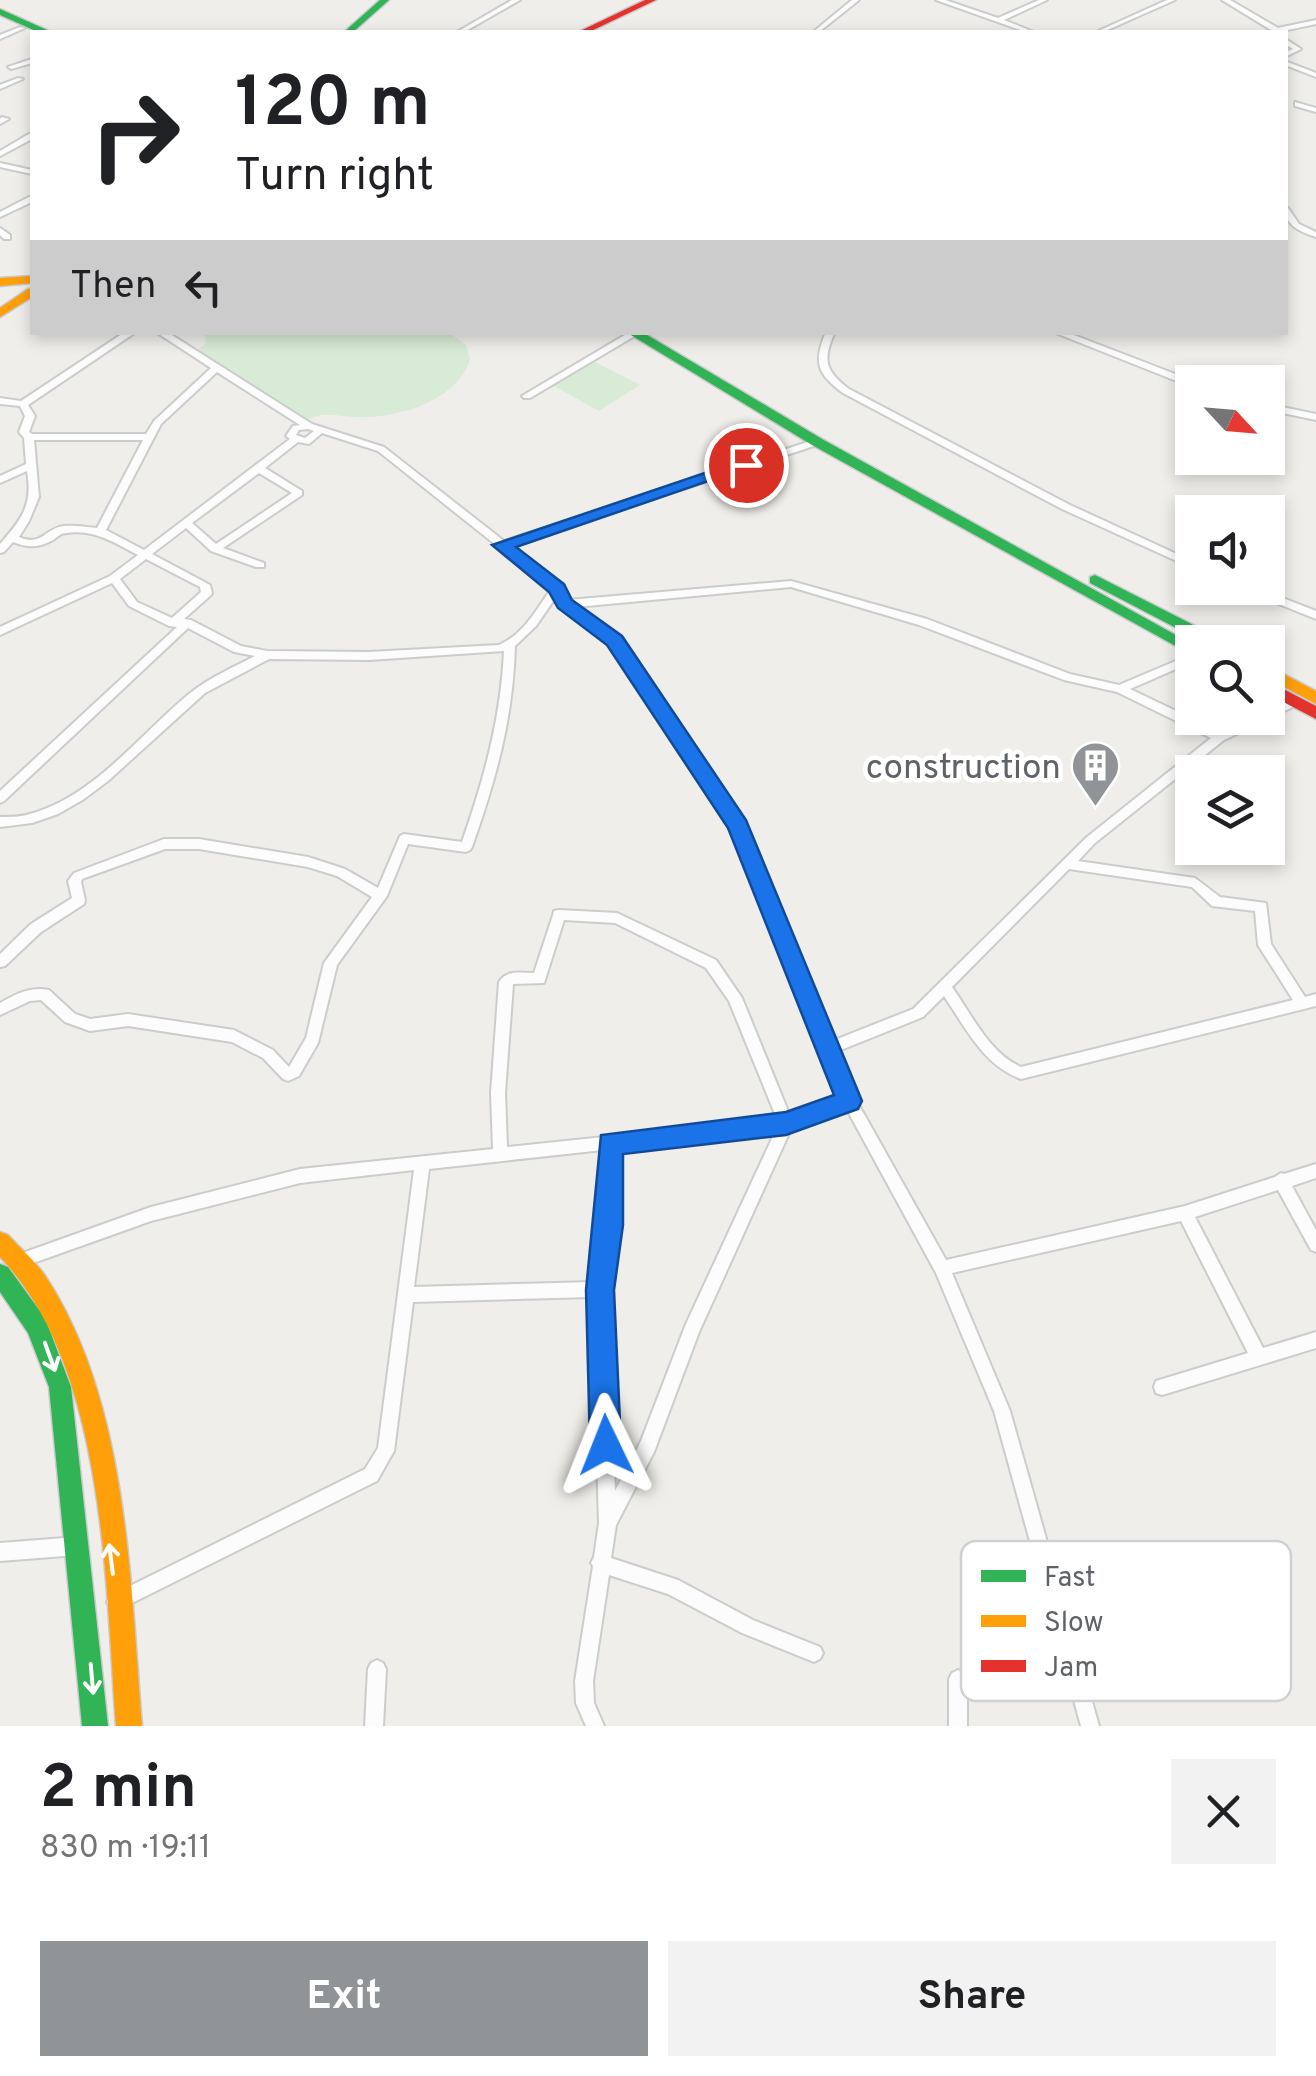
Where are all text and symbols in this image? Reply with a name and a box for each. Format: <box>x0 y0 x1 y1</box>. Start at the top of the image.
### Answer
text: 120 m <box>235 62 431 151</box>
icon: right <box>70 70 200 200</box>
text: Turn right <box>235 149 434 206</box>
icon: left <box>176 260 231 315</box>
text: Then <box>70 263 156 312</box>
north arrow <box>1175 365 1285 475</box>
map controls <box>1175 365 1285 865</box>
pin <box>704 423 789 508</box>
icon: arrive <box>719 438 774 493</box>
button: sound <box>1175 495 1285 605</box>
button: search <box>1175 625 1285 735</box>
building icon: construction <box>1070 740 1122 808</box>
place label: construction <box>866 747 1061 791</box>
button: layers <box>1175 755 1285 865</box>
one-way arrow <box>42 1341 60 1372</box>
position arrow <box>554 1393 658 1497</box>
legend <box>961 1541 1291 1701</box>
one-way arrow <box>101 1544 120 1576</box>
text: Fast <box>1044 1561 1096 1597</box>
text: Slow <box>1044 1606 1103 1642</box>
text: Jam <box>1044 1651 1098 1687</box>
one-way arrow <box>82 1662 101 1694</box>
text: 2 min <box>40 1753 197 1829</box>
button: close <box>1171 1759 1276 1864</box>
text: 830 m · 19:11 <box>40 1829 211 1869</box>
button: Exit <box>40 1941 648 2056</box>
button: Share <box>668 1941 1276 2056</box>

